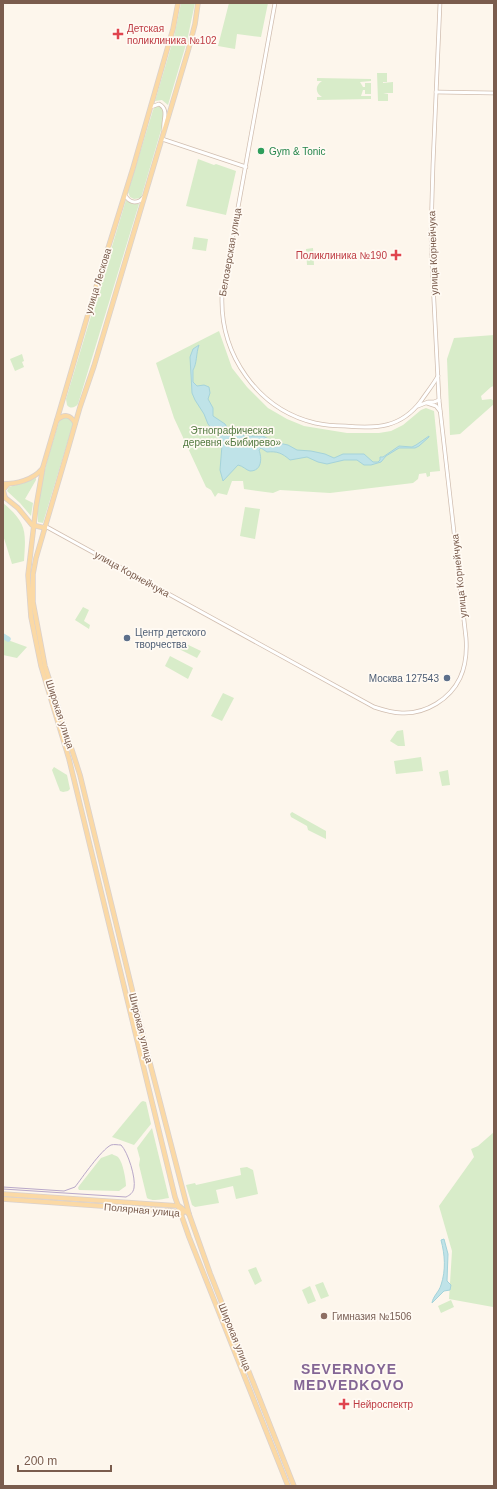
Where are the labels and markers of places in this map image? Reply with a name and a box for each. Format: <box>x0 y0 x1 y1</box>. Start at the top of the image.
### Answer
place label: Детская поликлиника №102 <box>127 23 217 46</box>
marker: Детская поликлиника №102 <box>112 28 124 40</box>
marker: Gym & Tonic <box>256 146 266 156</box>
place label: Gym & Tonic <box>269 146 326 157</box>
marker: Поликлиника №190 <box>390 249 402 261</box>
place label: Поликлиника №190 <box>296 250 387 261</box>
place label: Центр детского творчества <box>135 627 206 650</box>
marker: Центр детского творчества <box>122 633 132 643</box>
place label: Москва 127543 <box>369 673 439 684</box>
marker: Москва 127543 <box>442 673 452 683</box>
marker: Гимназия №1506 <box>319 1311 329 1321</box>
place label: Гимназия №1506 <box>332 1311 412 1322</box>
marker: Нейроcпектр <box>338 1398 350 1410</box>
place label: Нейроcпектр <box>353 1399 414 1410</box>

